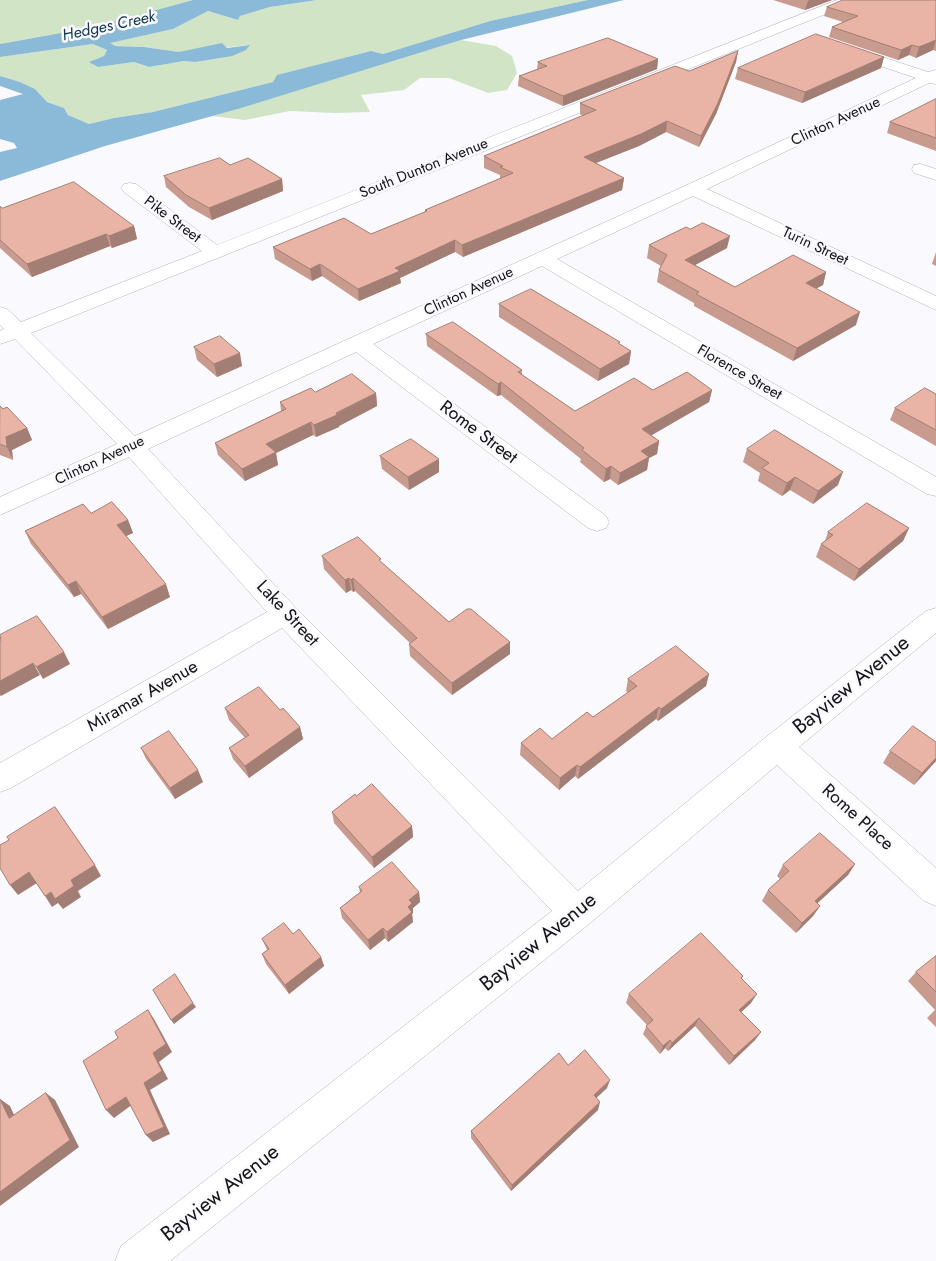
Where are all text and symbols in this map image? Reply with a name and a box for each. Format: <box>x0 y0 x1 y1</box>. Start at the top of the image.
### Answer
water label: Hedges Creek <box>61 8 157 46</box>
street label: Clinton Avenue <box>789 93 883 151</box>
street label: South Dunton Avenue <box>357 135 491 203</box>
street label: Pike Street <box>140 193 204 247</box>
street label: Turin Street <box>779 224 851 270</box>
street label: Clinton Avenue <box>422 263 516 321</box>
street label: Florence Street <box>693 341 785 405</box>
street label: Rome Street <box>435 397 521 469</box>
street label: Clinton Avenue <box>53 432 147 490</box>
street label: Lake Street <box>251 577 323 651</box>
street label: Bayview Avenue <box>789 631 915 741</box>
street label: Miramar Avenue <box>84 657 202 737</box>
street label: Rome Place <box>817 780 897 856</box>
street label: Bayview Avenue <box>476 888 602 998</box>
street label: Bayview Avenue <box>157 1140 285 1248</box>

